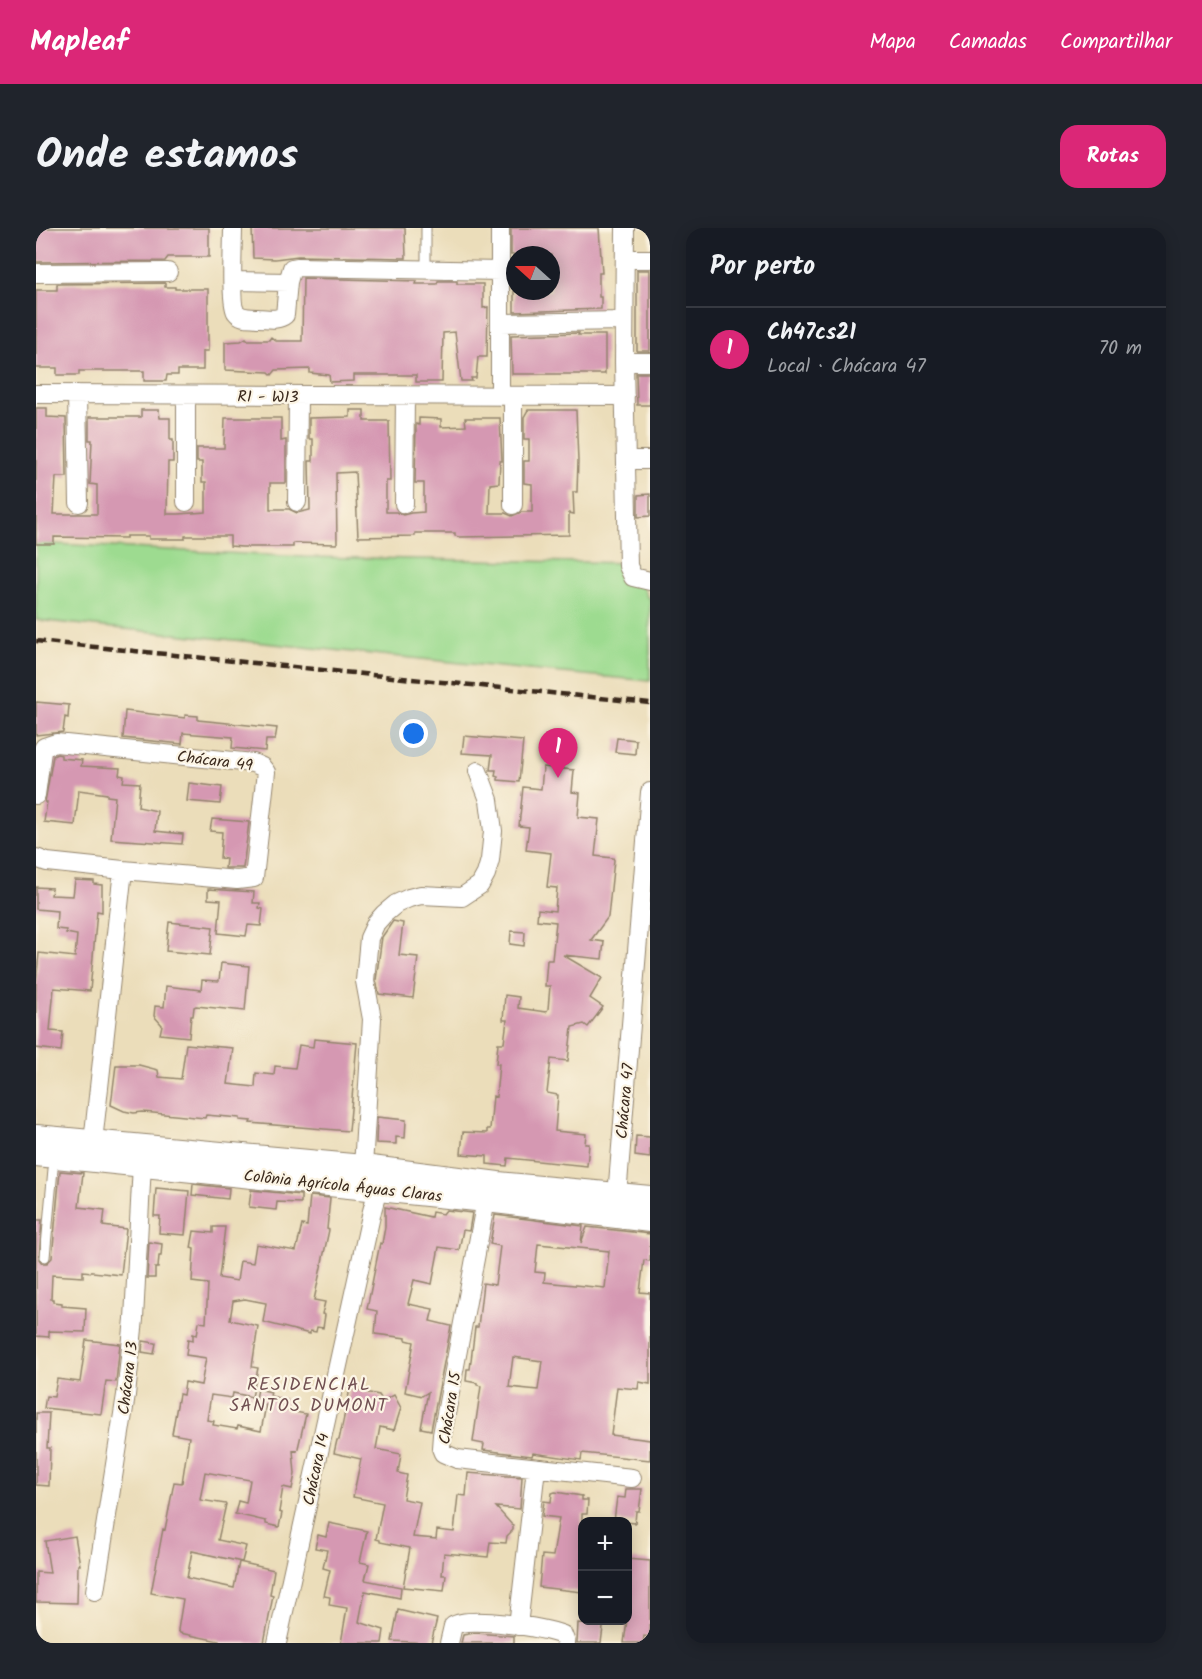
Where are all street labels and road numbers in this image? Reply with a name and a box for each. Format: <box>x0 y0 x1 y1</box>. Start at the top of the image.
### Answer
street label: R1 - W13 <box>237 384 299 411</box>
street label: Chácara 49 <box>175 744 254 779</box>
street label: Chácara 47 <box>610 1062 641 1140</box>
street label: Colônia Agrícola Águas Claras <box>242 1164 443 1209</box>
street label: Chácara 13 <box>112 1340 145 1416</box>
street label: Chácara 15 <box>432 1369 469 1446</box>
street label: Chácara 14 <box>297 1431 336 1508</box>

